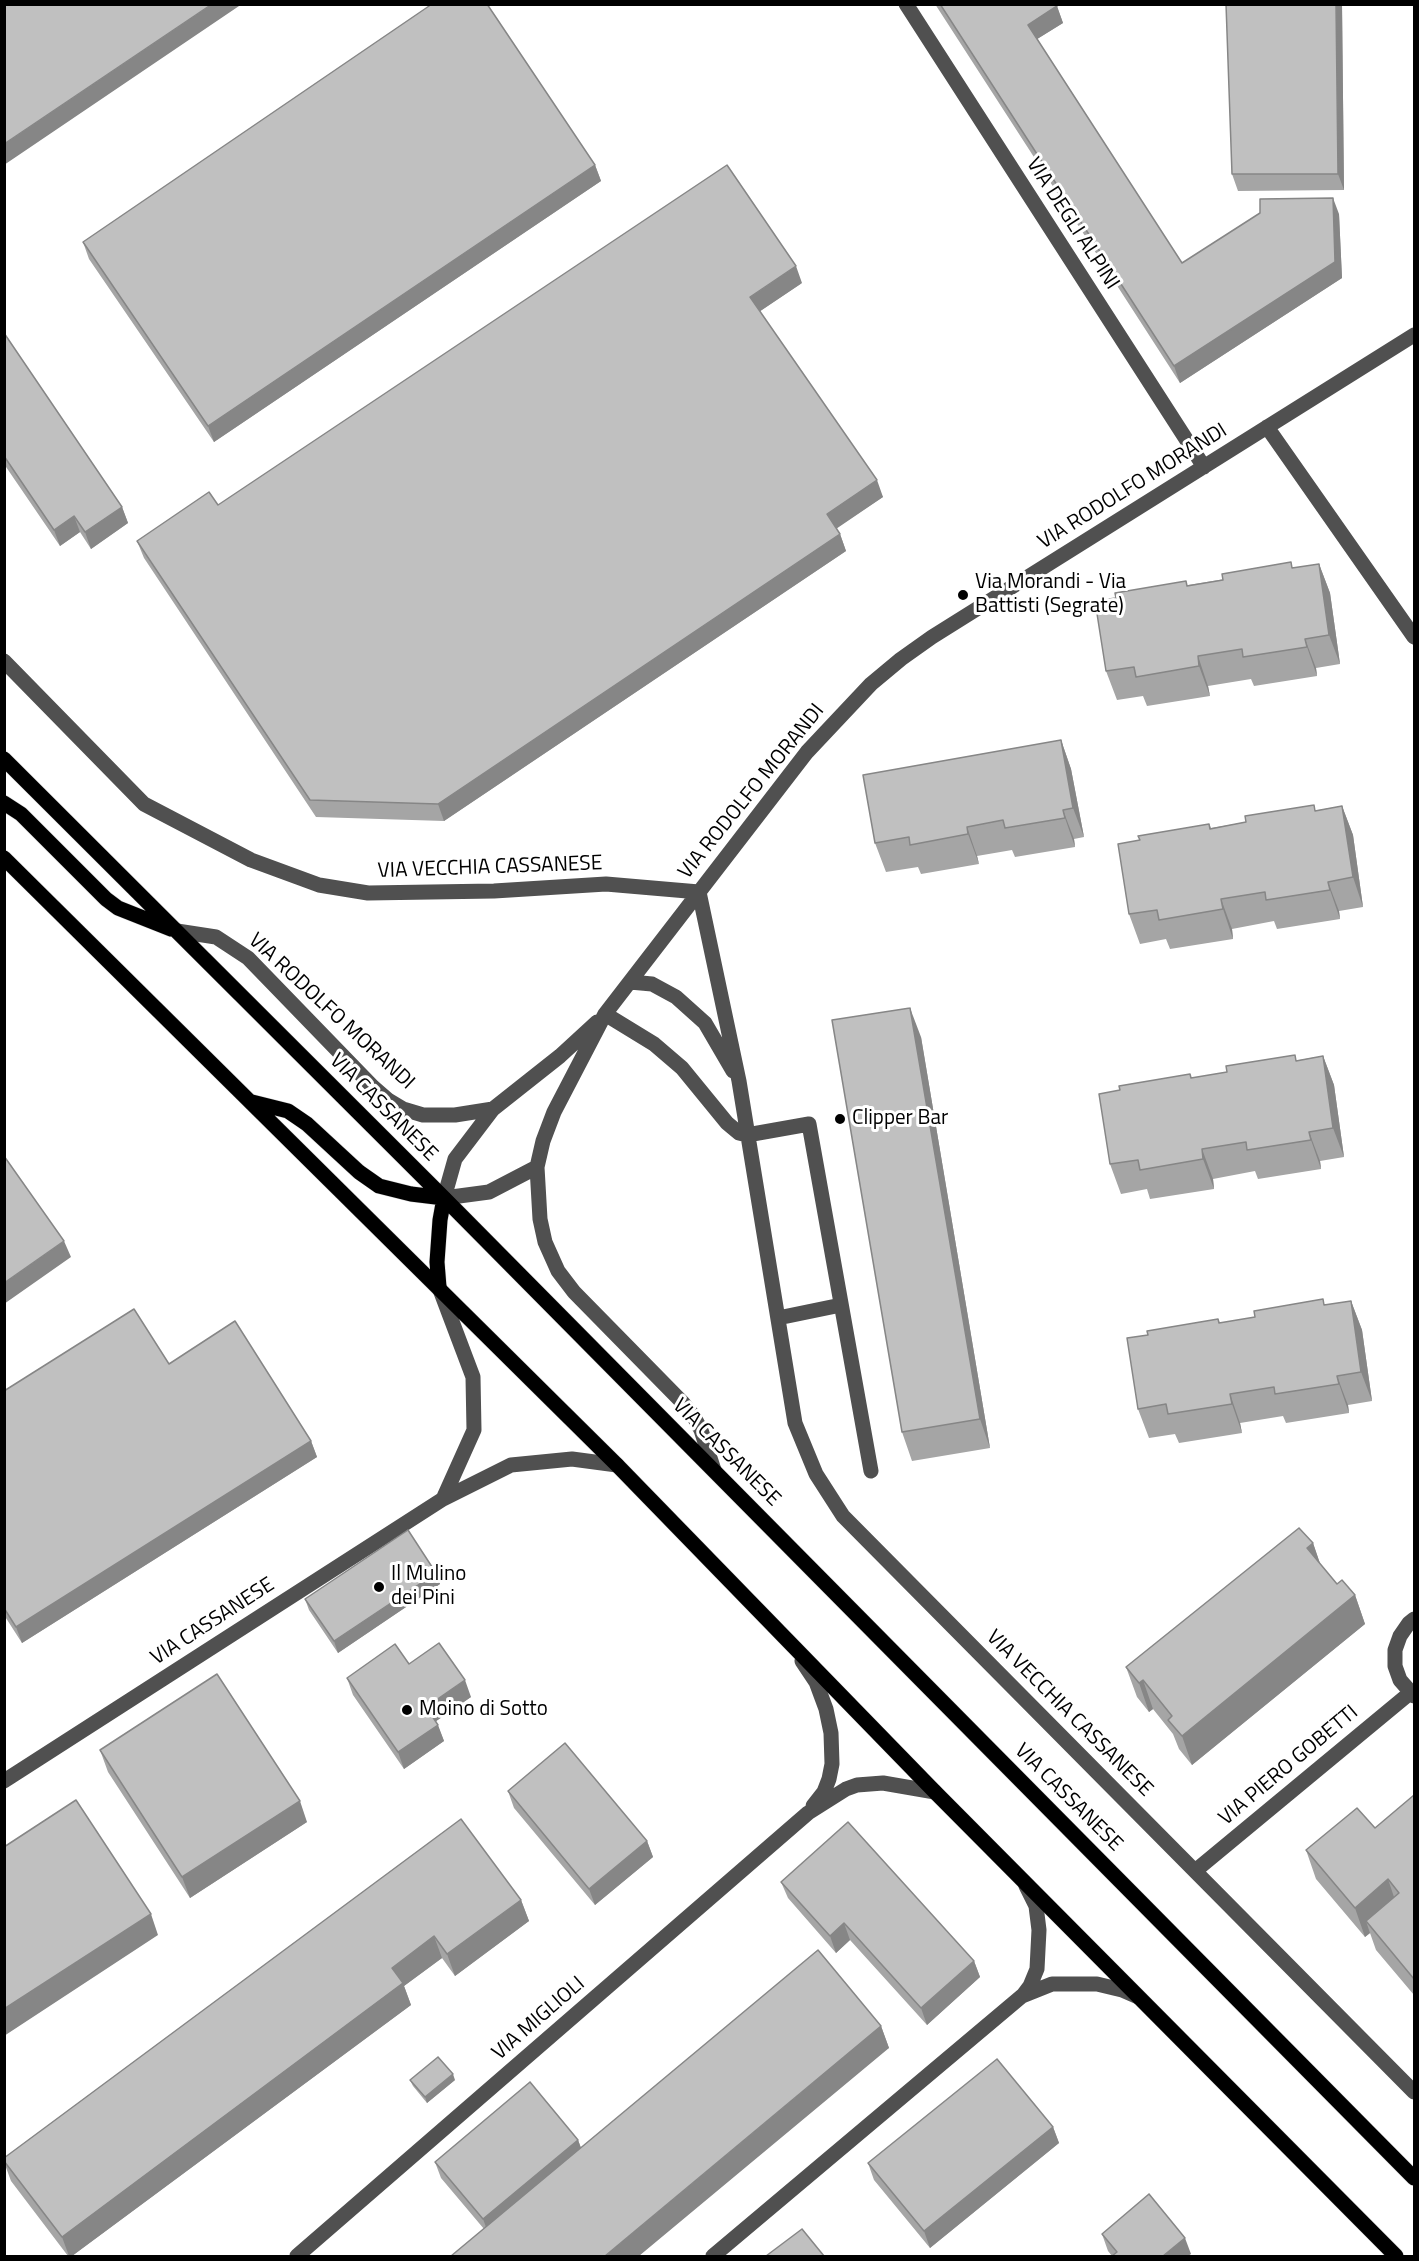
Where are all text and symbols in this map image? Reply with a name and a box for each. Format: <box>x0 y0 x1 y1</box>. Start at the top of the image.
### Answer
street label: VIA DEGLI ALPINI <box>1020 153 1124 295</box>
street label: VIA RODOLFO MORANDI <box>1034 419 1232 555</box>
place label: Via Morandi - Via Battisti (Segrate) <box>975 570 1126 620</box>
marker: Via Morandi - Via Battisti (Segrate) <box>956 588 970 602</box>
street label: VIA RODOLFO MORANDI <box>674 699 830 885</box>
street label: VIA VECCHIA CASSANESE <box>377 851 603 885</box>
street label: VIA RODOLFO MORANDI <box>243 929 419 1095</box>
street label: VIA CASSANESE <box>324 1049 442 1167</box>
place label: Clipper Bar <box>852 1106 948 1132</box>
marker: Clipper Bar <box>833 1112 847 1126</box>
street label: VIA CASSANESE <box>667 1394 785 1512</box>
place label: Il Mulino dei Pini <box>391 1562 466 1612</box>
street label: VIA CASSANESE <box>147 1573 279 1671</box>
marker: Il Mulino dei Pini <box>372 1580 386 1594</box>
street label: VIA VECCHIA CASSANESE <box>981 1626 1157 1802</box>
place label: Moino di Sotto <box>419 1697 548 1723</box>
street label: VIA PIERO GOBETTI <box>1214 1700 1364 1832</box>
marker: Moino di Sotto <box>400 1703 414 1717</box>
street label: VIA CASSANESE <box>1009 1739 1127 1857</box>
street label: VIA MIGLIOLI <box>487 1972 591 2066</box>

